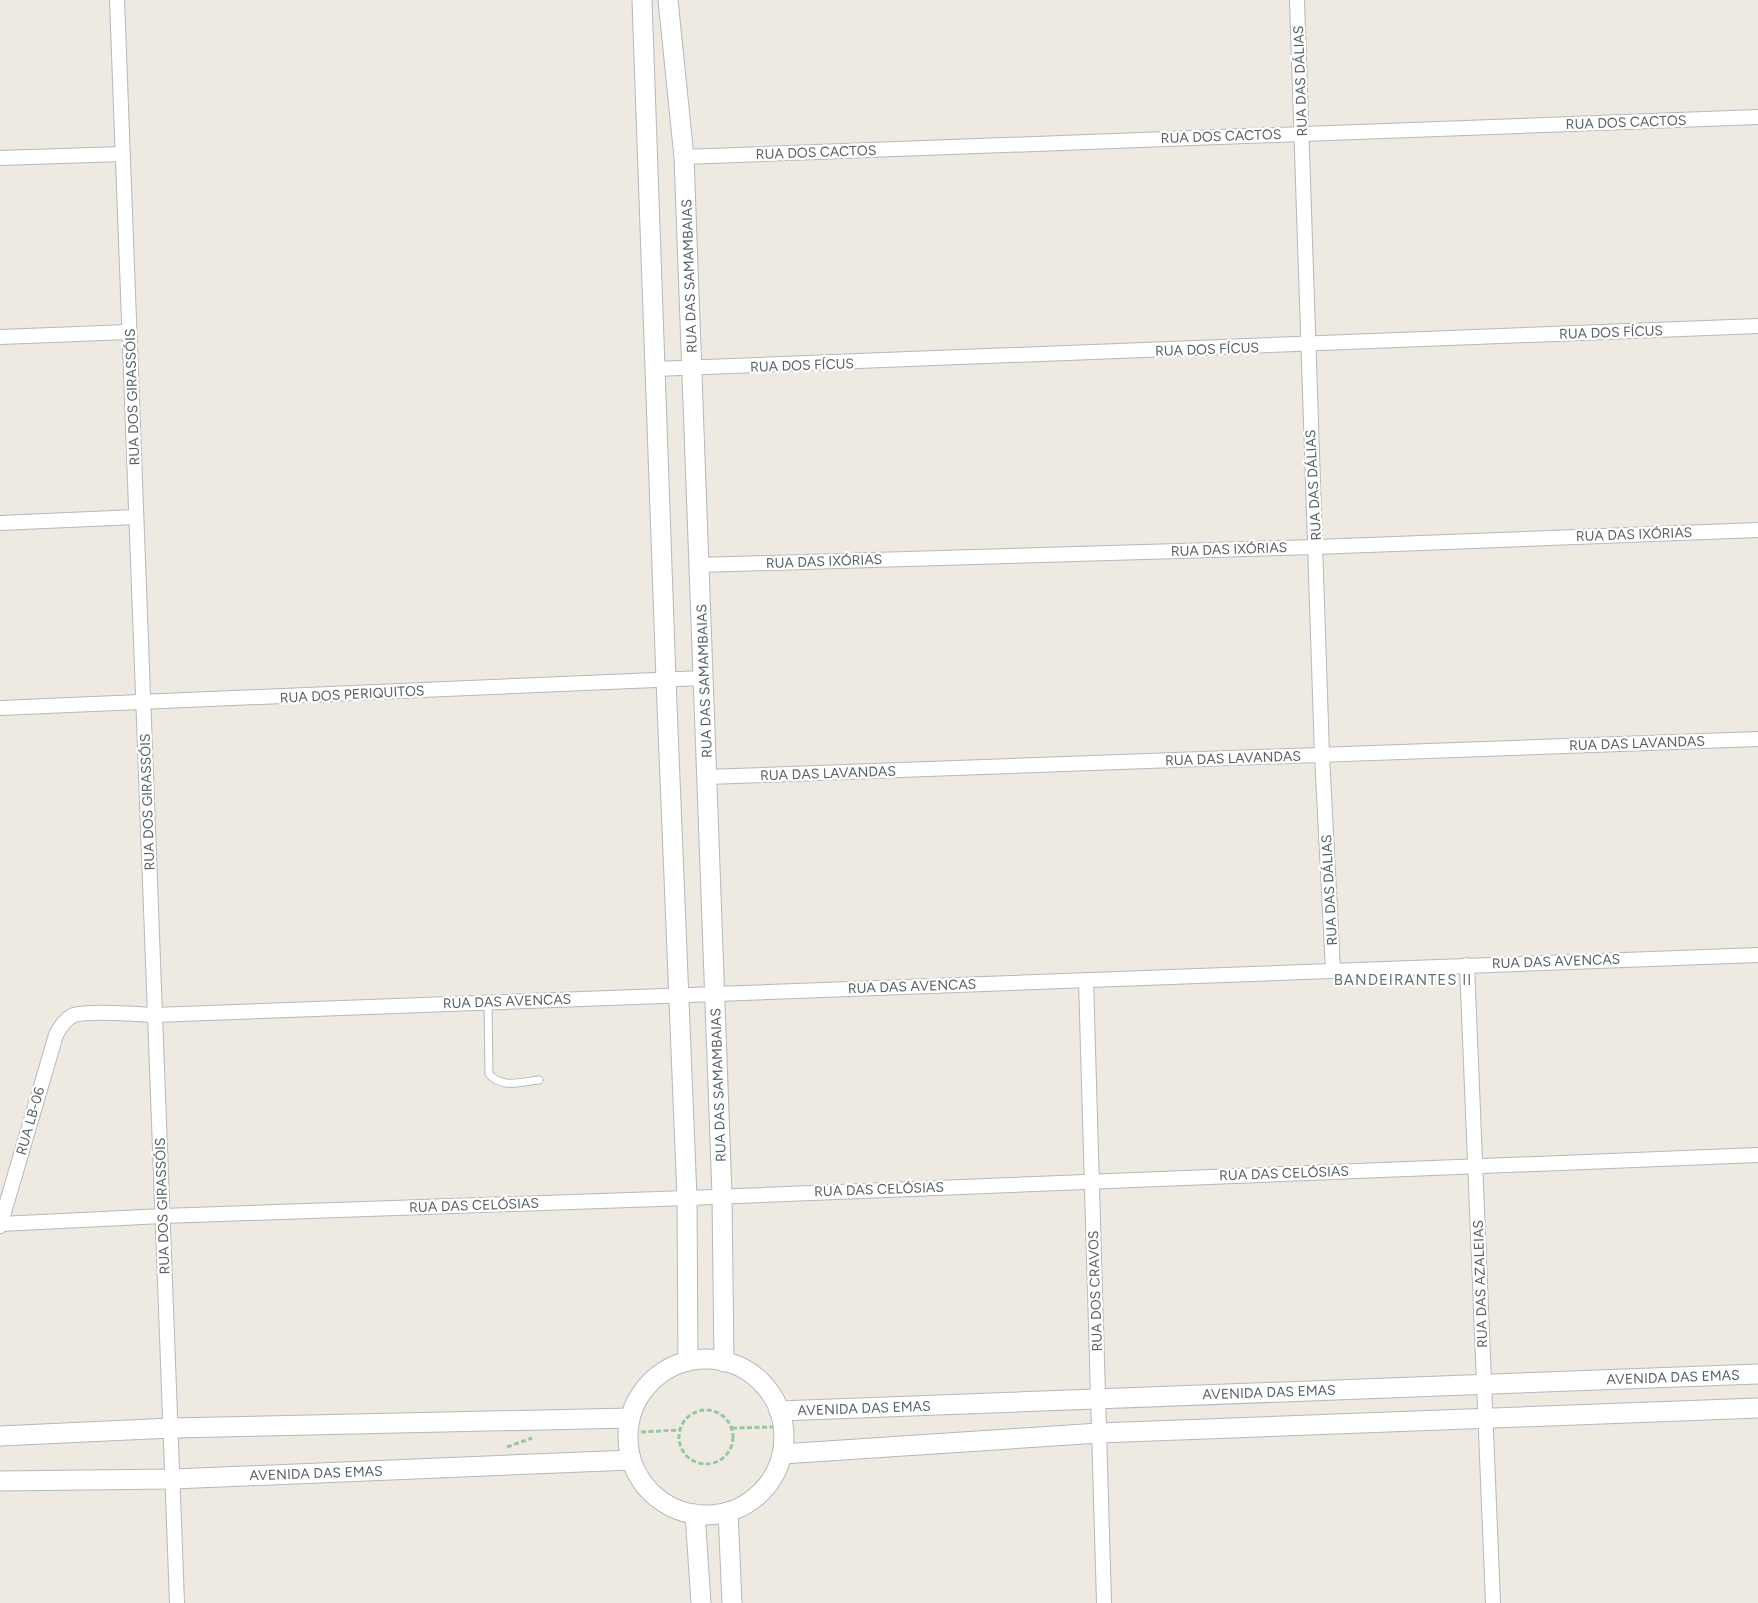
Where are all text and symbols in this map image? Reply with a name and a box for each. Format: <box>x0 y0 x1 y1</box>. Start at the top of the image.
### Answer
street label: RUA DAS DÁLIAS <box>1290 25 1311 137</box>
street label: RUA DOS CACTOS <box>1565 112 1687 133</box>
street label: RUA DOS CACTOS <box>1160 126 1282 147</box>
street label: RUA DOS CACTOS <box>755 142 877 163</box>
street label: RUA DAS SAMAMBAIAS <box>678 199 701 353</box>
street label: RUA DOS FÍCUS <box>1559 322 1663 343</box>
street label: RUA DOS GIRASSÓIS <box>122 328 143 466</box>
street label: RUA DOS FÍCUS <box>1155 339 1259 360</box>
street label: RUA DOS FÍCUS <box>750 355 854 376</box>
street label: RUA DAS DÁLIAS <box>1302 429 1325 541</box>
street label: RUA DAS IXÓRIAS <box>1575 524 1693 545</box>
street label: RUA DAS IXÓRIAS <box>1170 539 1288 560</box>
street label: RUA DAS IXÓRIAS <box>765 551 883 572</box>
street label: RUA DAS SAMAMBAIAS <box>693 604 716 758</box>
street label: RUA DOS PERIQUITOS <box>279 682 425 707</box>
street label: RUA DOS GIRASSÓIS <box>137 733 158 871</box>
street label: RUA DAS LAVANDAS <box>1569 733 1705 754</box>
street label: RUA DAS LAVANDAS <box>1165 748 1301 769</box>
street label: RUA DAS LAVANDAS <box>760 763 896 784</box>
street label: RUA DAS DÁLIAS <box>1318 834 1341 946</box>
street label: RUA DAS AVENCAS <box>1491 951 1621 972</box>
district label: BANDEIRANTES II <box>1334 971 1472 989</box>
street label: RUA DAS AVENCAS <box>847 976 977 997</box>
street label: RUA DAS AVENCAS <box>442 991 572 1012</box>
street label: RUA DAS SAMAMBAIAS <box>707 1008 730 1162</box>
street label: RUA LB-06 <box>13 1085 48 1157</box>
street label: RUA DOS GIRASSÓIS <box>152 1137 173 1275</box>
street label: RUA DAS CELÓSIAS <box>1219 1163 1349 1184</box>
street label: RUA DAS CELÓSIAS <box>814 1179 944 1200</box>
street label: RUA DAS CELÓSIAS <box>409 1195 539 1216</box>
street label: RUA DAS AZALEIAS <box>1470 1220 1491 1348</box>
street label: RUA DOS CRAVOS <box>1085 1230 1106 1352</box>
street label: AVENIDA DAS EMAS <box>1606 1367 1740 1388</box>
street label: AVENIDA DAS EMAS <box>1202 1382 1336 1403</box>
street label: AVENIDA DAS EMAS <box>797 1398 931 1419</box>
street label: AVENIDA DAS EMAS <box>249 1463 383 1484</box>

